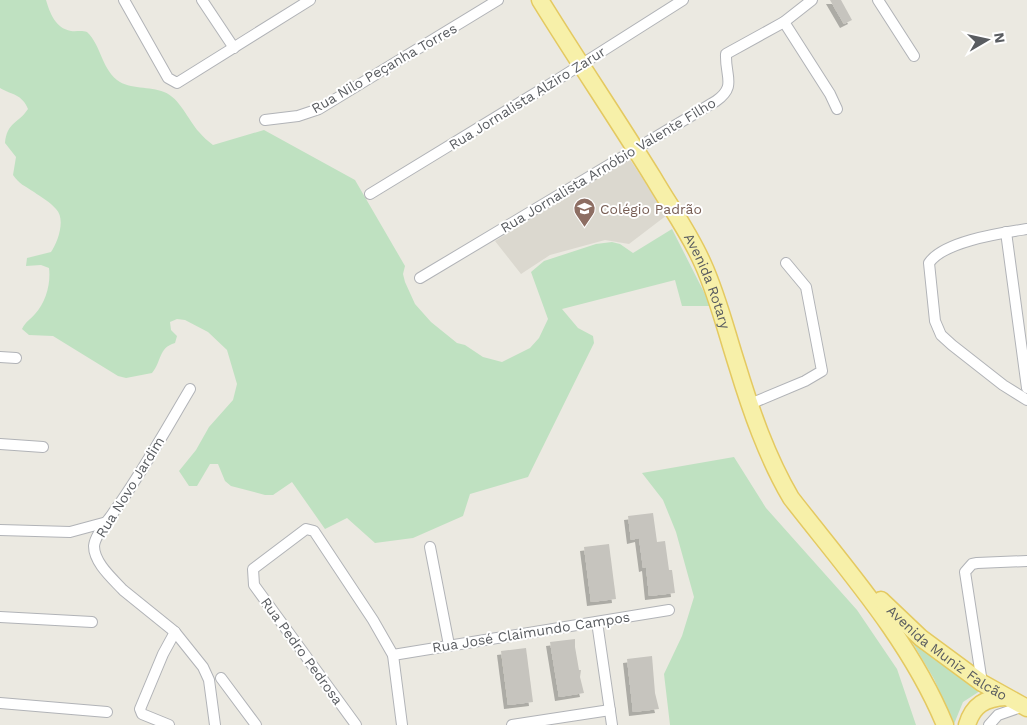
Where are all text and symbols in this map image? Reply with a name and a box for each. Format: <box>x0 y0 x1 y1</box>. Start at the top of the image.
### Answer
north arrow <box>962 15 1012 65</box>
street label: Rua Nilo Peçanha Torres <box>308 20 460 116</box>
text: N <box>991 32 1009 44</box>
street label: Rua Jornalista Alziro Zarur <box>446 43 608 153</box>
street label: Rua Jornalista Arnóbio Valente Filho <box>498 94 718 236</box>
school or university icon: Colégio Padrão <box>572 197 596 228</box>
place label: Colégio Padrão <box>600 201 702 217</box>
street label: Avenida Rotary <box>681 230 734 332</box>
street label: Rua Novo Jardim <box>93 434 167 540</box>
street label: Rua Pedro Pedrosa <box>258 594 346 708</box>
street label: Avenida Muniz Falcão <box>884 602 1010 703</box>
street label: Rua José Claimundo Campos <box>431 608 631 656</box>

